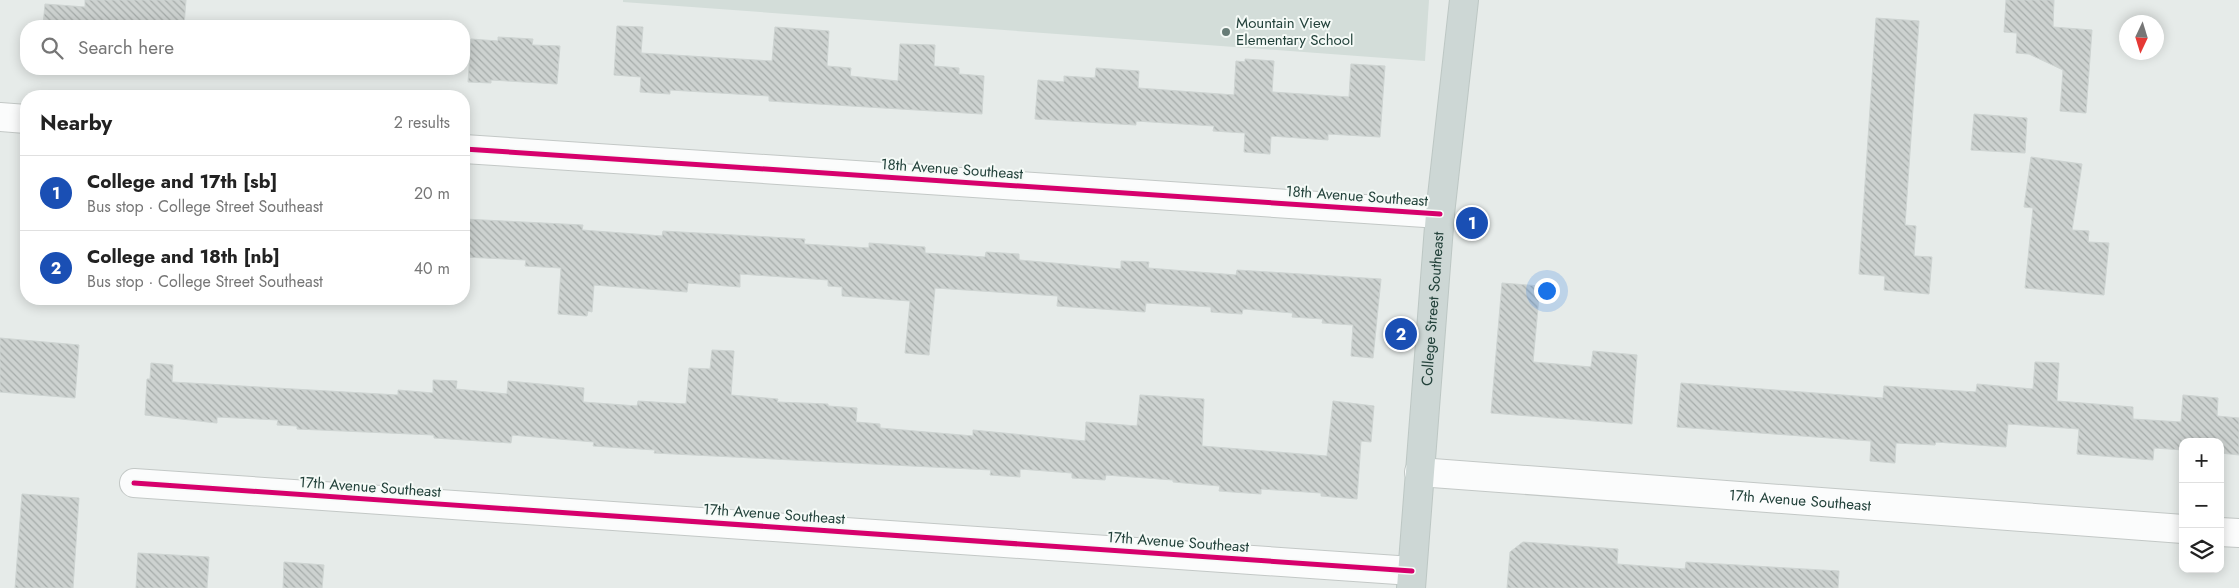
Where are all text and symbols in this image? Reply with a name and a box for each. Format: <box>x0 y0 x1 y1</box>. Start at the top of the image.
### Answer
place label: Mountain View Elementary School <box>1236 12 1353 51</box>
north arrow <box>2119 15 2164 60</box>
search box <box>20 20 470 75</box>
marker: Mountain View Elementary School <box>1220 26 1232 38</box>
icon: search <box>38 34 66 62</box>
text: Search here <box>78 34 174 61</box>
text: Nearby <box>40 108 112 138</box>
text: 2 results <box>394 111 450 134</box>
street label: 18th Avenue Southeast <box>880 153 1024 185</box>
text: College and 17th [sb] <box>87 168 277 195</box>
street label: 18th Avenue Southeast <box>1285 180 1429 212</box>
text: 1 <box>52 182 60 205</box>
text: 20 m <box>414 182 450 205</box>
text: Bus stop · College Street Southeast <box>87 195 323 218</box>
pin: 1 <box>1456 204 1488 242</box>
street label: College Street Southeast <box>1416 230 1450 387</box>
text: College and 18th [nb] <box>87 243 280 270</box>
text: 2 <box>51 257 61 280</box>
text: 40 m <box>414 257 450 280</box>
text: Bus stop · College Street Southeast <box>87 270 323 293</box>
your location <box>1534 278 1560 304</box>
pin: 2 <box>1385 315 1417 353</box>
map controls <box>2179 438 2224 573</box>
button: + <box>2179 438 2224 483</box>
street label: 17th Avenue Southeast <box>298 471 442 503</box>
button: − <box>2179 483 2224 528</box>
street label: 17th Avenue Southeast <box>1728 484 1872 517</box>
street label: 17th Avenue Southeast <box>702 498 846 530</box>
street label: 17th Avenue Southeast <box>1106 526 1250 558</box>
button: layers <box>2179 528 2224 573</box>

